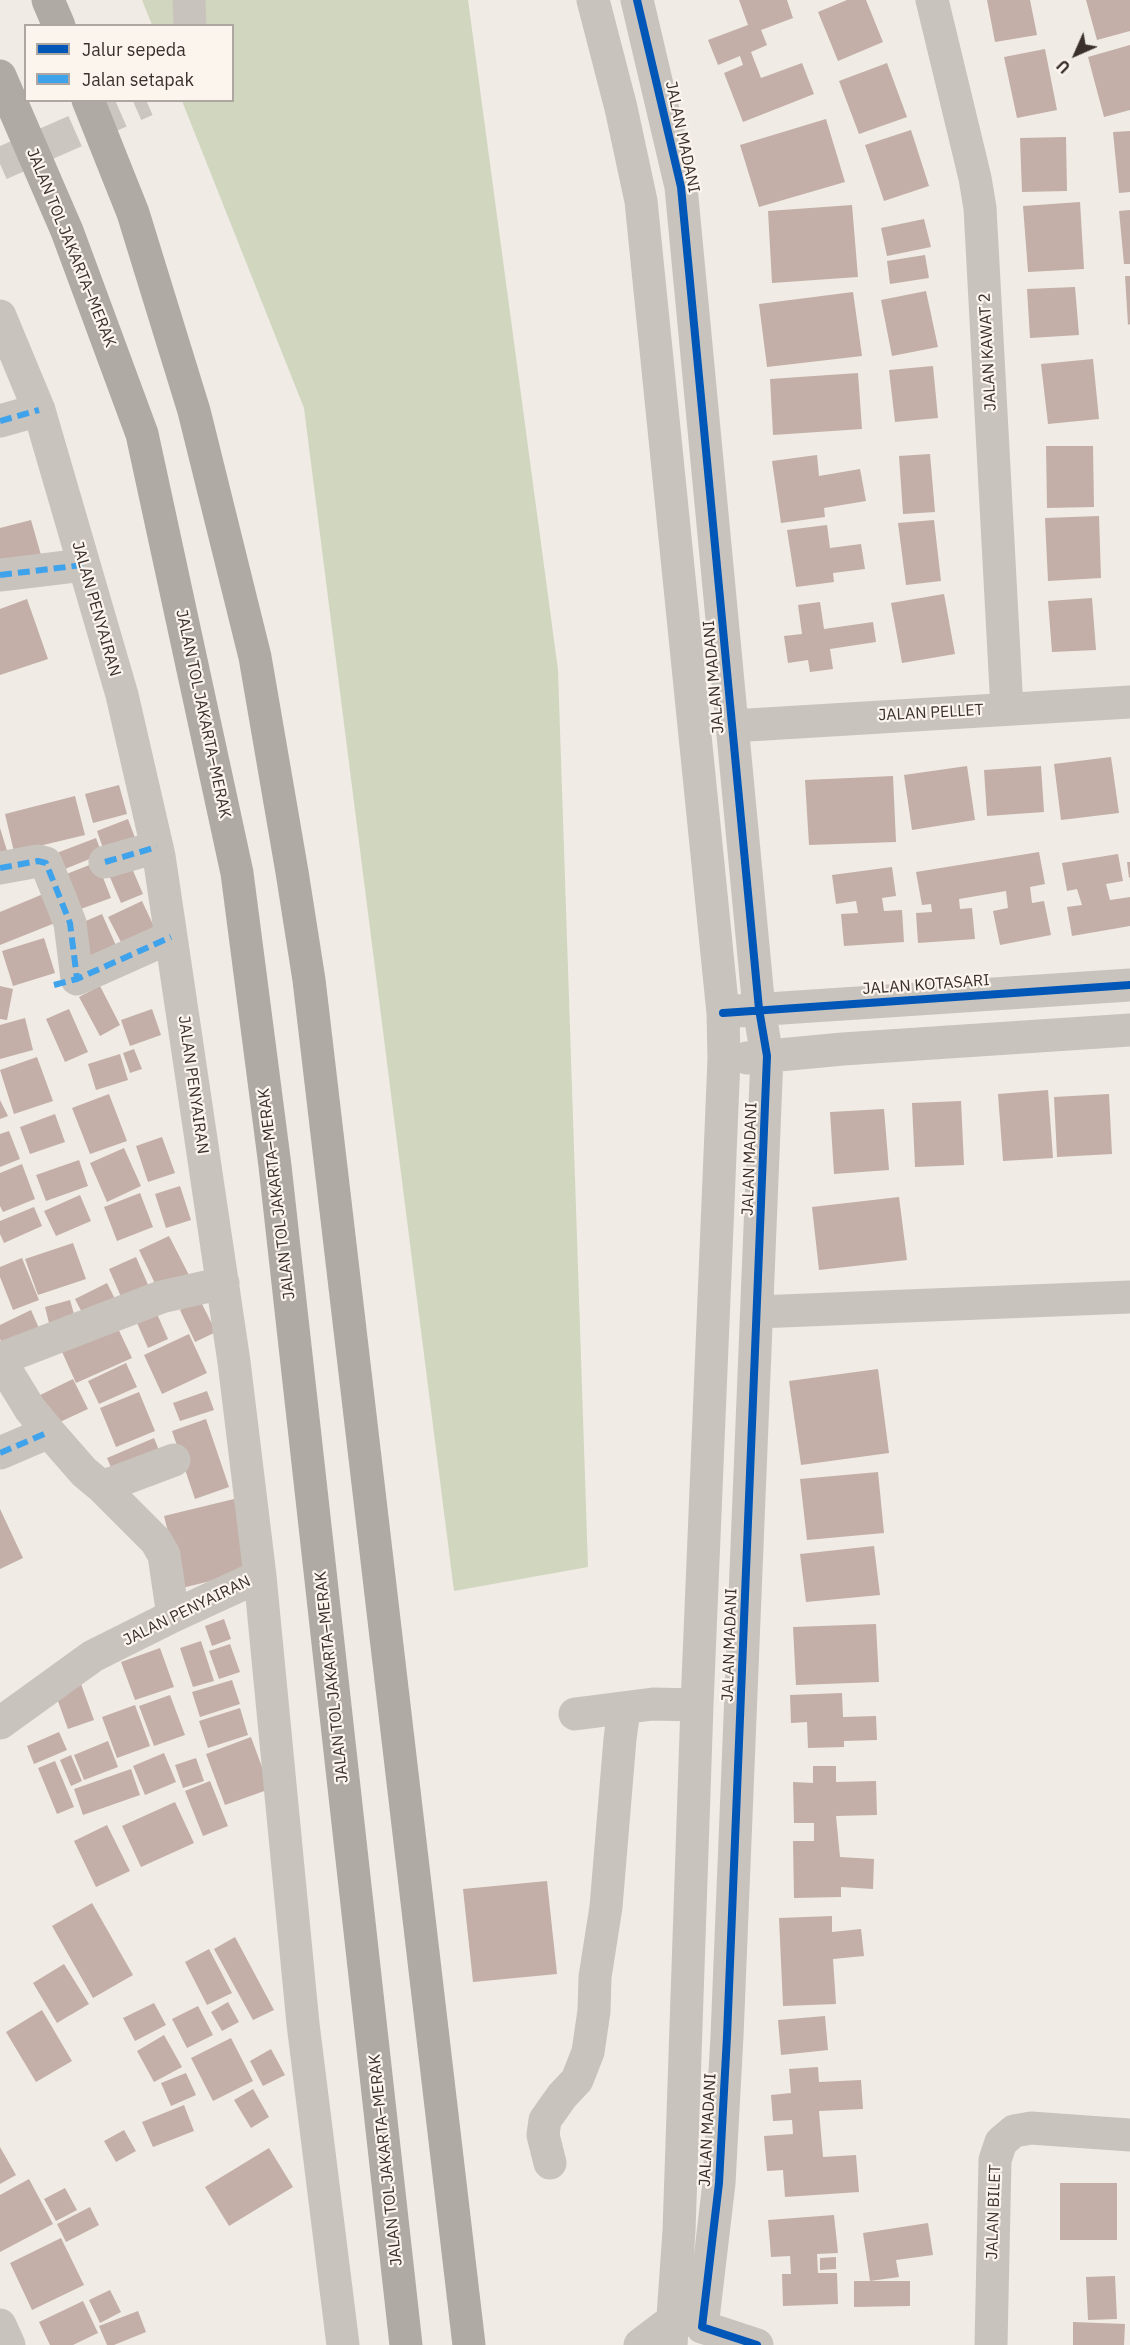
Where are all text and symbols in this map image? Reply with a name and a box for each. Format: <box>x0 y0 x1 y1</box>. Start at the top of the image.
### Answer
legend <box>24 24 234 102</box>
north arrow <box>1046 24 1106 84</box>
text: Jalur sepeda <box>82 38 186 61</box>
text: U <box>1052 56 1074 78</box>
text: Jalan setapak <box>82 68 194 91</box>
street label: JALAN MADANI <box>661 79 703 195</box>
street label: JALAN TOL JAKARTA–MERAK <box>22 146 120 350</box>
street label: JALAN KAWAT 2 <box>975 292 1001 412</box>
street label: JALAN PENYAIRAN <box>68 539 124 679</box>
street label: JALAN TOL JAKARTA–MERAK <box>171 608 235 820</box>
street label: JALAN MADANI <box>699 620 729 734</box>
street label: JALAN PELLET <box>878 701 984 725</box>
street label: JALAN KOTASARI <box>862 971 990 999</box>
street label: JALAN PENYAIRAN <box>174 1015 212 1155</box>
street label: JALAN TOL JAKARTA–MERAK <box>254 1087 300 1301</box>
street label: JALAN MADANI <box>738 1102 762 1216</box>
street label: JALAN TOL JAKARTA–MERAK <box>311 1570 353 1784</box>
street label: JALAN PENYAIRAN <box>120 1572 254 1650</box>
street label: JALAN MADANI <box>718 1588 742 1702</box>
street label: JALAN TOL JAKARTA–MERAK <box>365 2053 407 2267</box>
street label: JALAN MADANI <box>695 2073 721 2187</box>
street label: JALAN BILET <box>983 2164 1005 2260</box>

